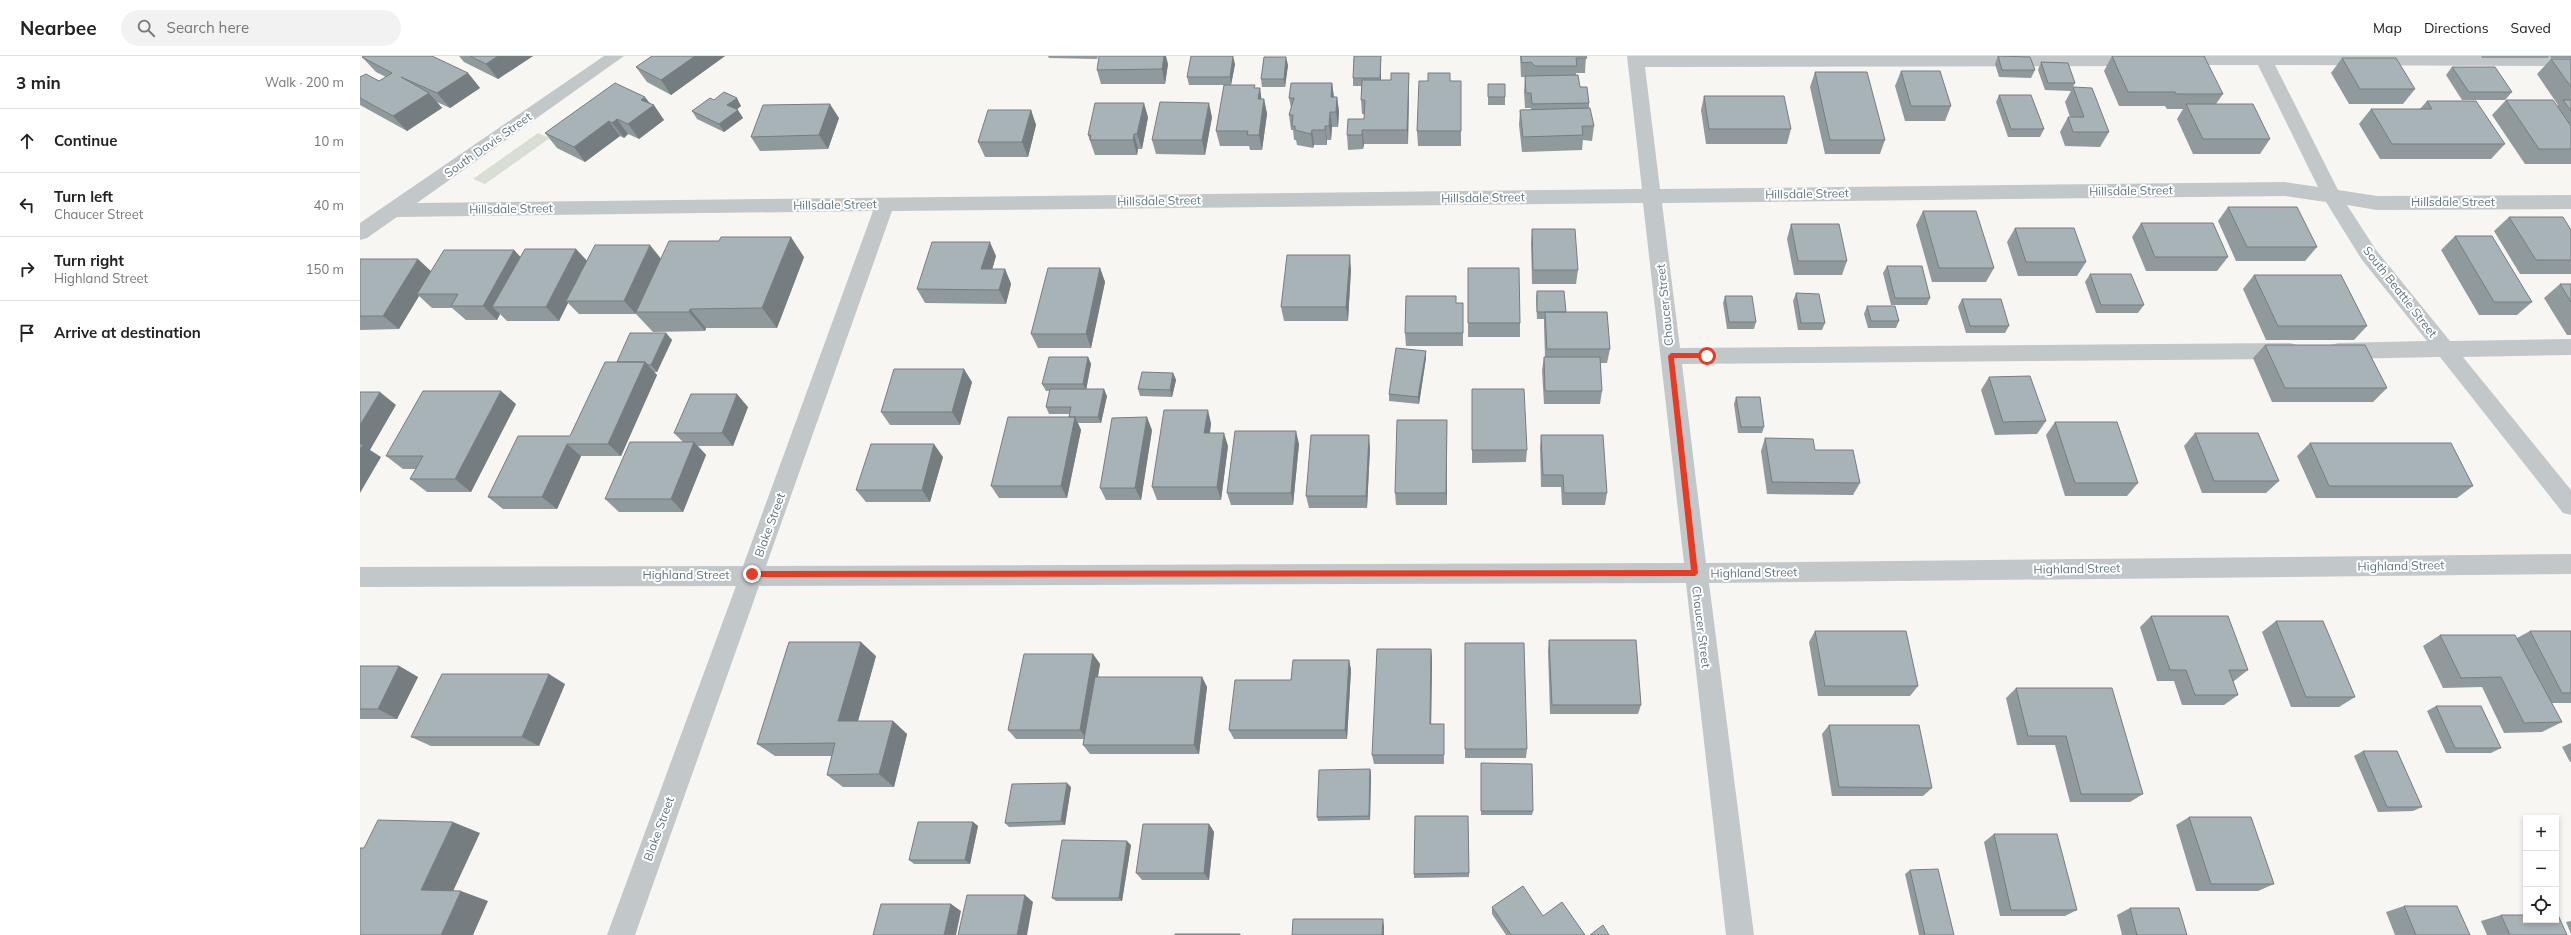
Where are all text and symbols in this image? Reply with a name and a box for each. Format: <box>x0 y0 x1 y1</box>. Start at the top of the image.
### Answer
search box <box>121 10 401 46</box>
text: Nearbee <box>20 16 97 40</box>
icon: search <box>135 17 157 39</box>
text: Search here <box>167 18 249 37</box>
text: Map <box>2373 19 2402 37</box>
text: Directions <box>2424 19 2489 37</box>
text: Saved <box>2511 19 2551 37</box>
text: 3 min <box>16 72 61 93</box>
text: Walk · 200 m <box>265 74 344 90</box>
street label: South Davis Street <box>441 109 534 180</box>
icon: ahead <box>16 130 38 152</box>
text: Continue <box>54 131 117 150</box>
text: 10 m <box>314 133 344 149</box>
street label: Hillsdale Street <box>2089 182 2173 199</box>
street label: Hillsdale Street <box>1765 185 1849 202</box>
text: Turn left <box>54 187 113 206</box>
street label: Hillsdale Street <box>1441 189 1525 206</box>
street label: Hillsdale Street <box>1117 192 1201 209</box>
icon: left <box>16 194 38 216</box>
street label: Hillsdale Street <box>2411 194 2495 209</box>
street label: Hillsdale Street <box>793 196 877 213</box>
text: 40 m <box>314 197 344 213</box>
street label: Hillsdale Street <box>469 200 553 217</box>
text: Chaucer Street <box>54 206 143 222</box>
street label: South Beattie Street <box>2360 243 2441 340</box>
text: Turn right <box>54 251 124 270</box>
icon: right <box>16 258 38 280</box>
text: 150 m <box>306 261 344 277</box>
street label: Chaucer Street <box>1653 263 1676 347</box>
text: Highland Street <box>54 270 148 286</box>
icon: arrive <box>16 322 38 344</box>
text: Arrive at destination <box>54 323 201 342</box>
route start <box>1698 347 1716 365</box>
street label: Blake Street <box>751 491 788 559</box>
street label: Highland Street <box>2357 557 2445 574</box>
street label: Highland Street <box>2033 560 2121 577</box>
street label: Highland Street <box>1710 564 1798 581</box>
route end <box>743 565 761 583</box>
street label: Highland Street <box>643 567 729 582</box>
street label: Chaucer Street <box>1689 585 1714 669</box>
street label: Blake Street <box>640 795 677 863</box>
map controls <box>2523 815 2559 923</box>
button: + <box>2523 815 2559 851</box>
button: − <box>2523 851 2559 887</box>
button: locate <box>2523 887 2559 923</box>

